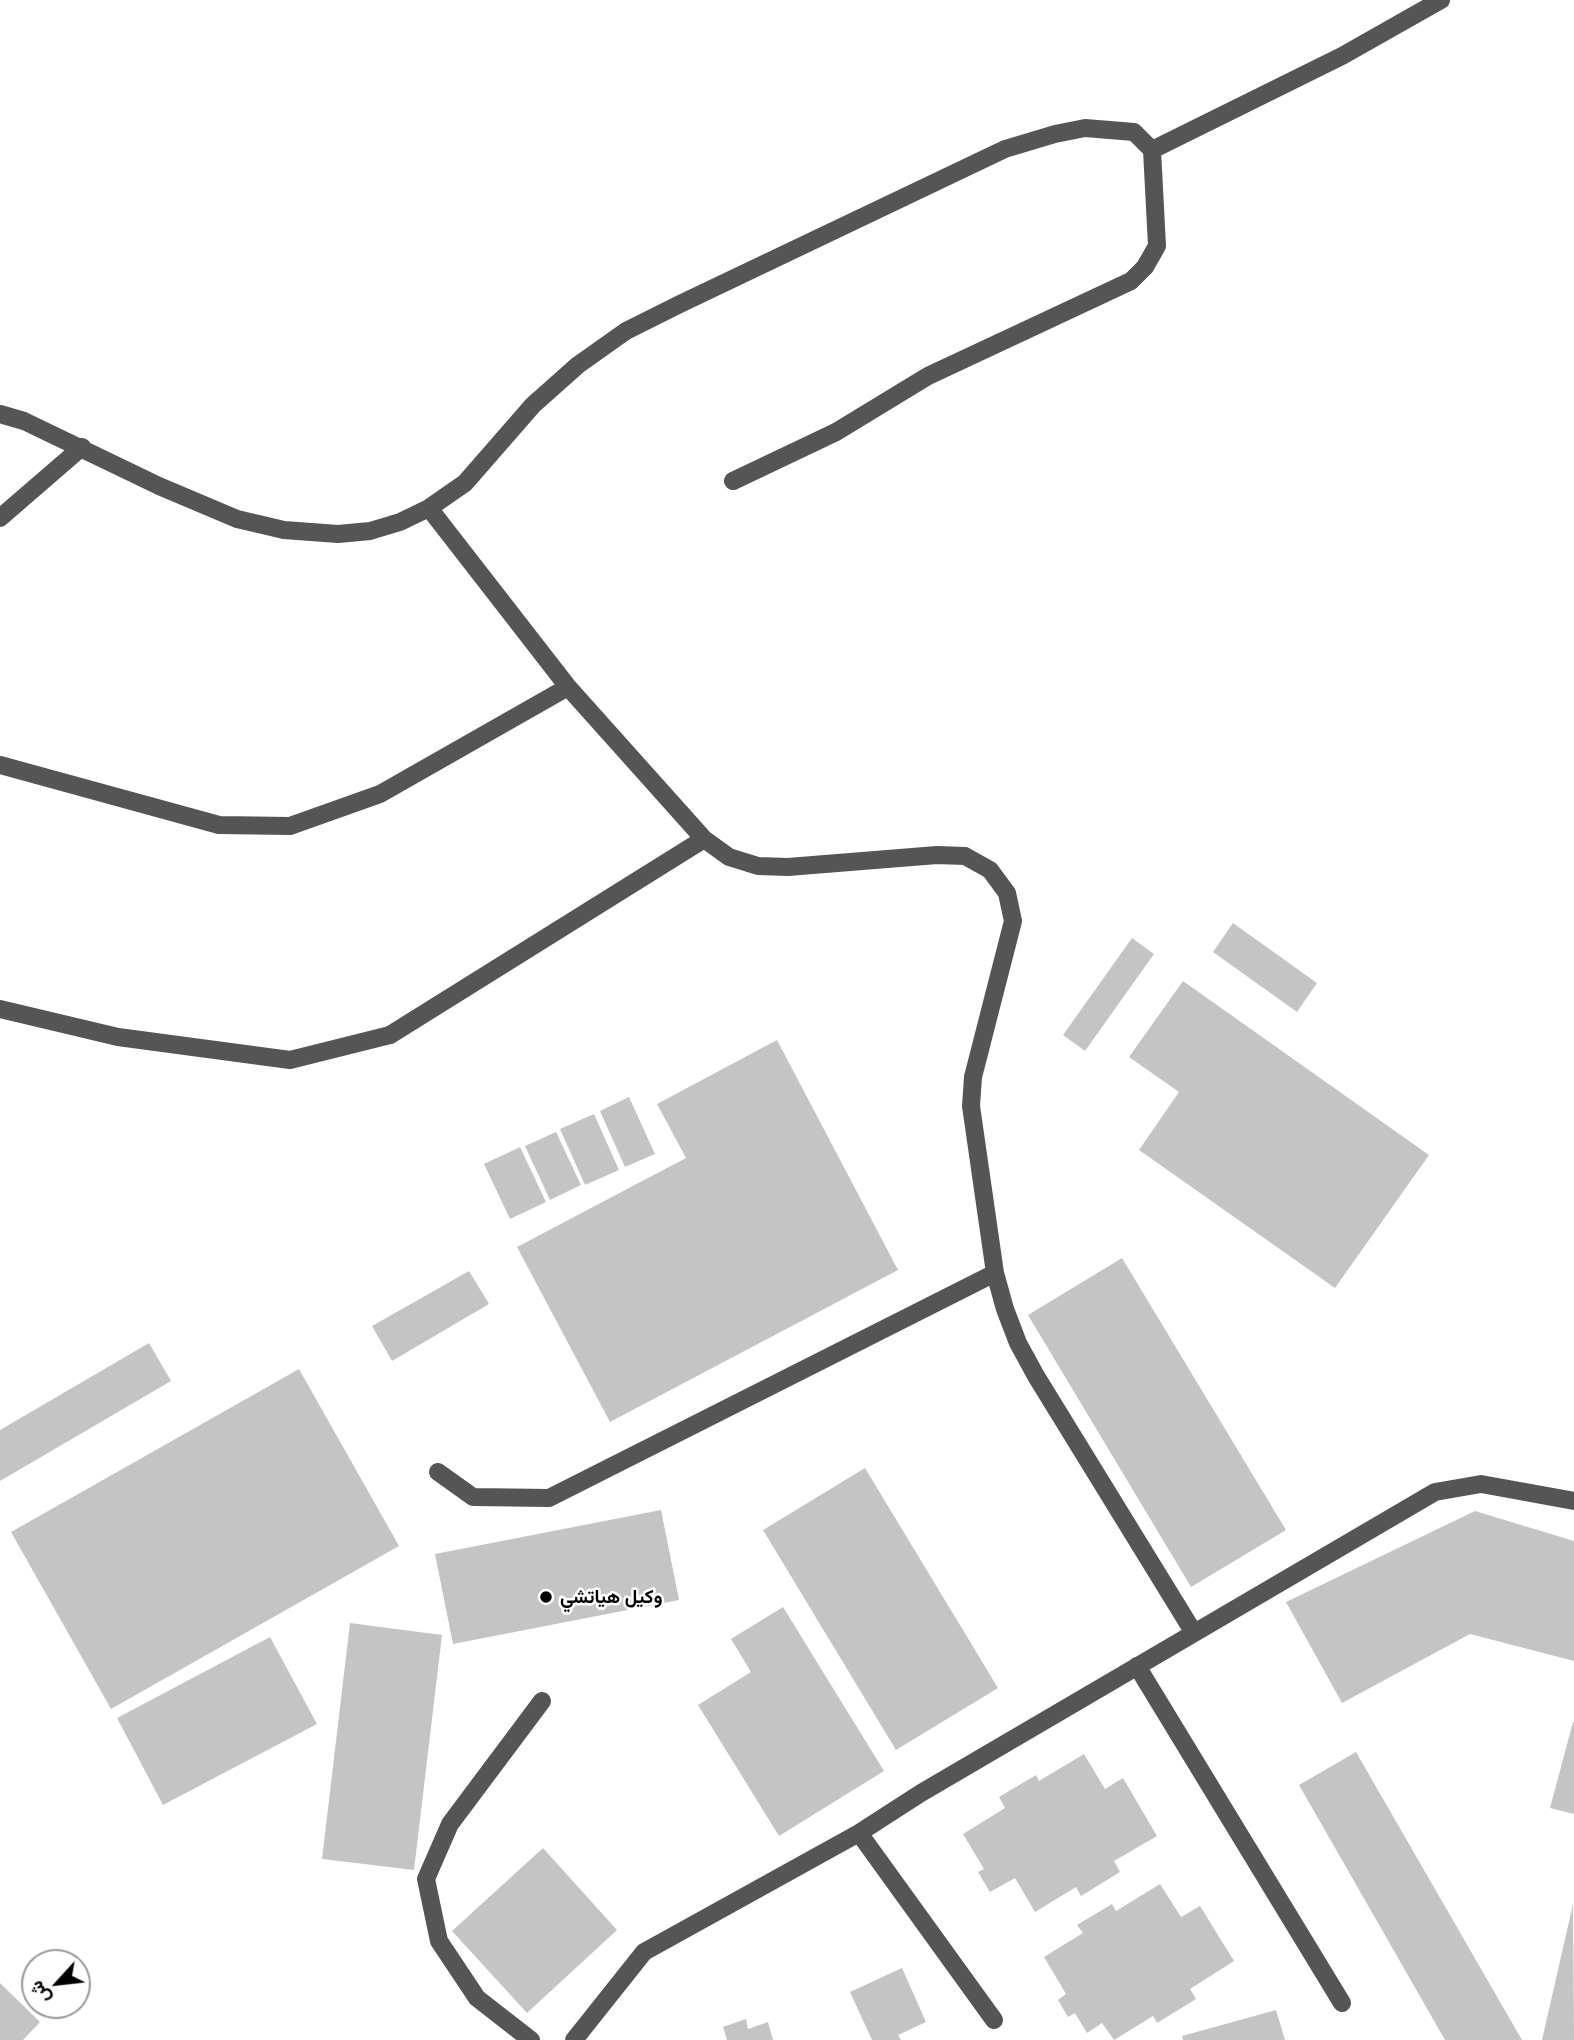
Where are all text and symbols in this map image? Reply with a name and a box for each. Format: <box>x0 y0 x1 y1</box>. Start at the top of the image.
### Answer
place label: وكيل هياتشي <box>560 1586 663 1608</box>
marker: وكيل هياتشي <box>538 1589 554 1605</box>
north arrow <box>21 1949 91 2019</box>
text: ش <box>24 1977 54 2008</box>

